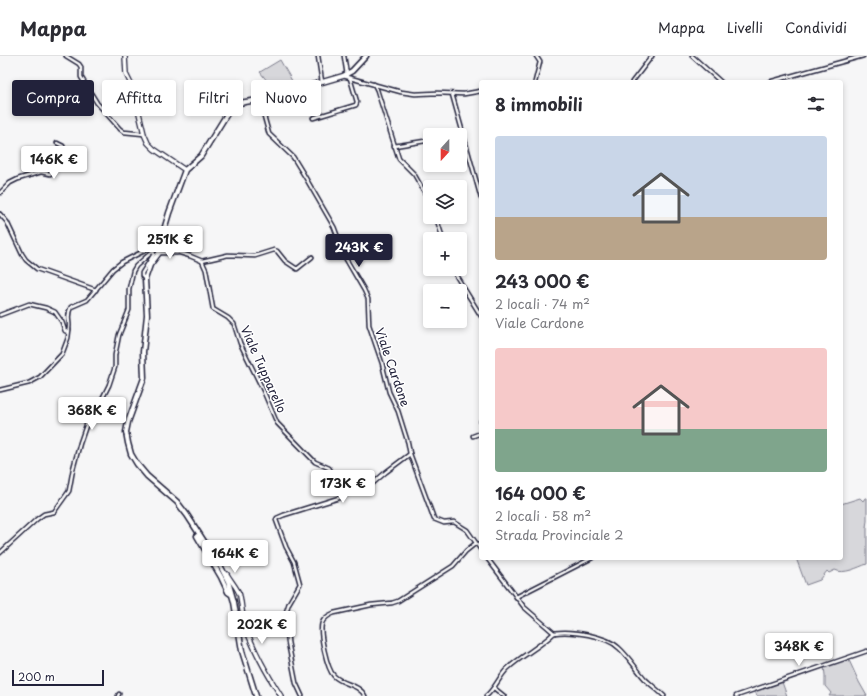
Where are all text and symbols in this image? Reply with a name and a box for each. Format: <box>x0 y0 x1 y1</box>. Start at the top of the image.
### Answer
text: Mappa <box>20 14 87 42</box>
text: Mappa <box>658 17 705 38</box>
text: Livelli <box>727 17 763 38</box>
text: Condividi <box>785 17 847 38</box>
chip: Compra <box>12 80 94 116</box>
chip: Affitta <box>102 80 176 116</box>
chip: Filtri <box>184 80 243 116</box>
chip: Nuovo <box>251 80 321 116</box>
text: 8 immobili <box>495 91 583 117</box>
icon: filters <box>805 93 827 115</box>
north arrow <box>423 128 467 172</box>
map controls <box>423 128 467 328</box>
pin: 146K € <box>21 146 87 180</box>
text: 146K € <box>30 149 78 168</box>
icon: home <box>625 162 697 234</box>
button: layers <box>423 180 467 224</box>
pin: 251K € <box>137 226 203 260</box>
text: 251K € <box>147 229 193 248</box>
button: + <box>423 232 467 276</box>
pin: 243K € <box>326 234 392 268</box>
text: 243K € <box>334 237 384 256</box>
text: 243 000 € <box>495 268 589 294</box>
button: − <box>423 284 467 328</box>
text: 2 locali · 74 m² <box>495 294 590 313</box>
text: Viale Cardone <box>495 313 584 332</box>
street label: Viale Tupparello <box>237 322 291 416</box>
street label: Viale Cardone <box>371 325 415 409</box>
icon: home <box>625 374 697 446</box>
pin: 368K € <box>59 397 125 431</box>
text: 368K € <box>67 400 117 419</box>
pin: 173K € <box>310 470 376 504</box>
text: 173K € <box>320 473 366 492</box>
text: 164 000 € <box>495 480 586 506</box>
text: 2 locali · 58 m² <box>495 506 591 525</box>
text: Strada Provinciale 2 <box>495 525 623 544</box>
pin: 164K € <box>202 540 268 574</box>
text: 164K € <box>211 543 259 562</box>
pin: 202K € <box>229 611 295 645</box>
text: 202K € <box>237 614 287 633</box>
pin: 348K € <box>766 633 832 667</box>
text: 348K € <box>774 636 824 655</box>
scale bar <box>12 668 104 687</box>
text: 200 m <box>18 668 55 685</box>

